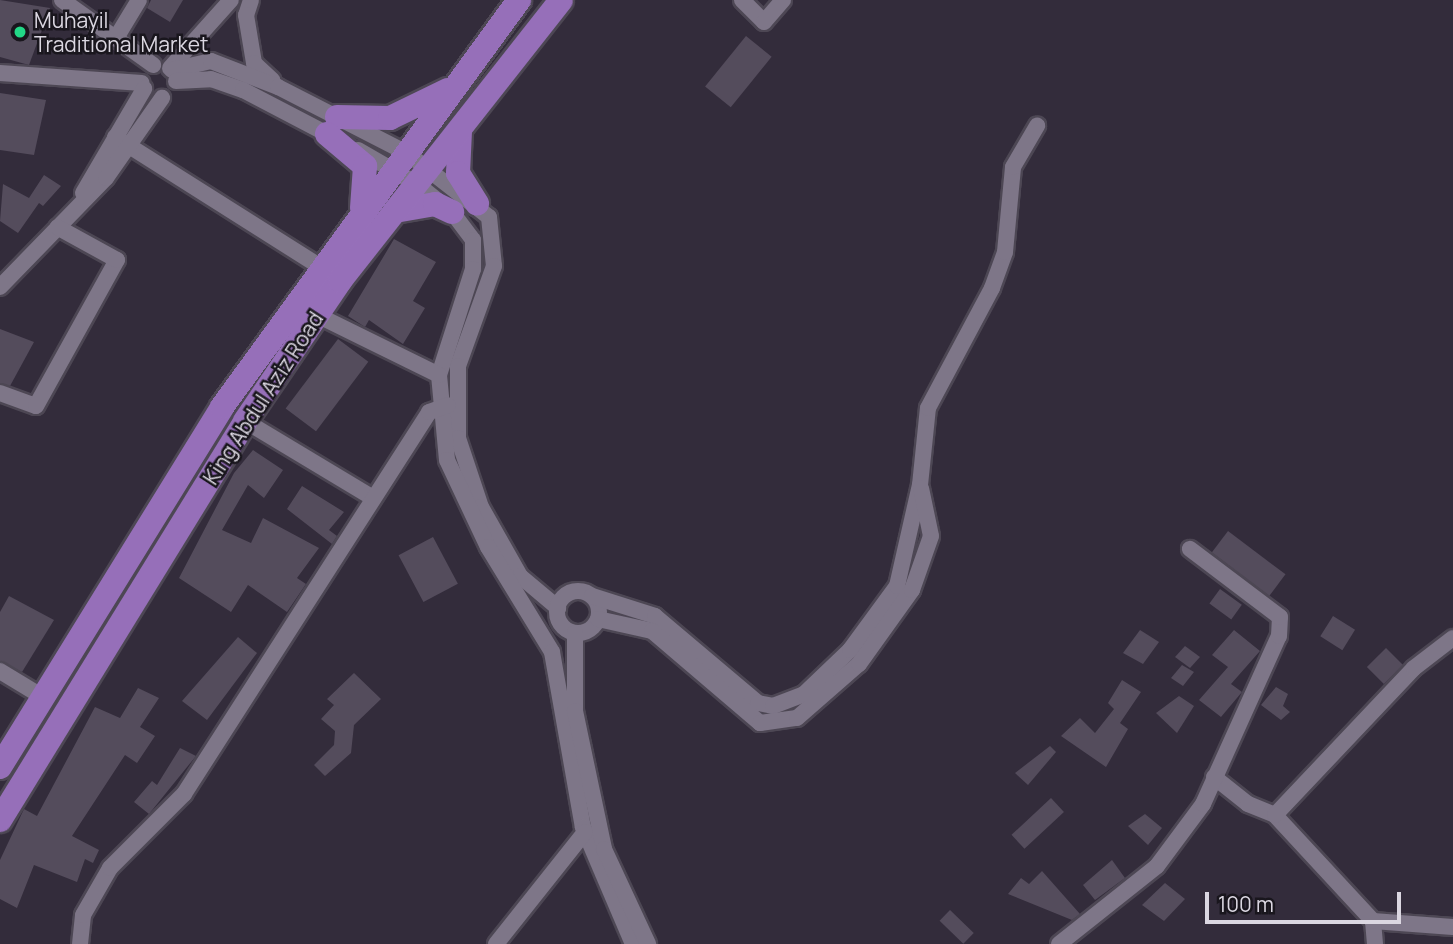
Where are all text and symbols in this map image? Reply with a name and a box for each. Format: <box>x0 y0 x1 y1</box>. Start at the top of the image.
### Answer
place label: Muhayil Traditional Market <box>34 7 208 57</box>
marker: Muhayil Traditional Market <box>12 24 28 40</box>
street label: King Abdul Aziz Road <box>198 307 328 489</box>
scale bar <box>1208 878 1404 922</box>
text: 100 m <box>1218 890 1274 918</box>

